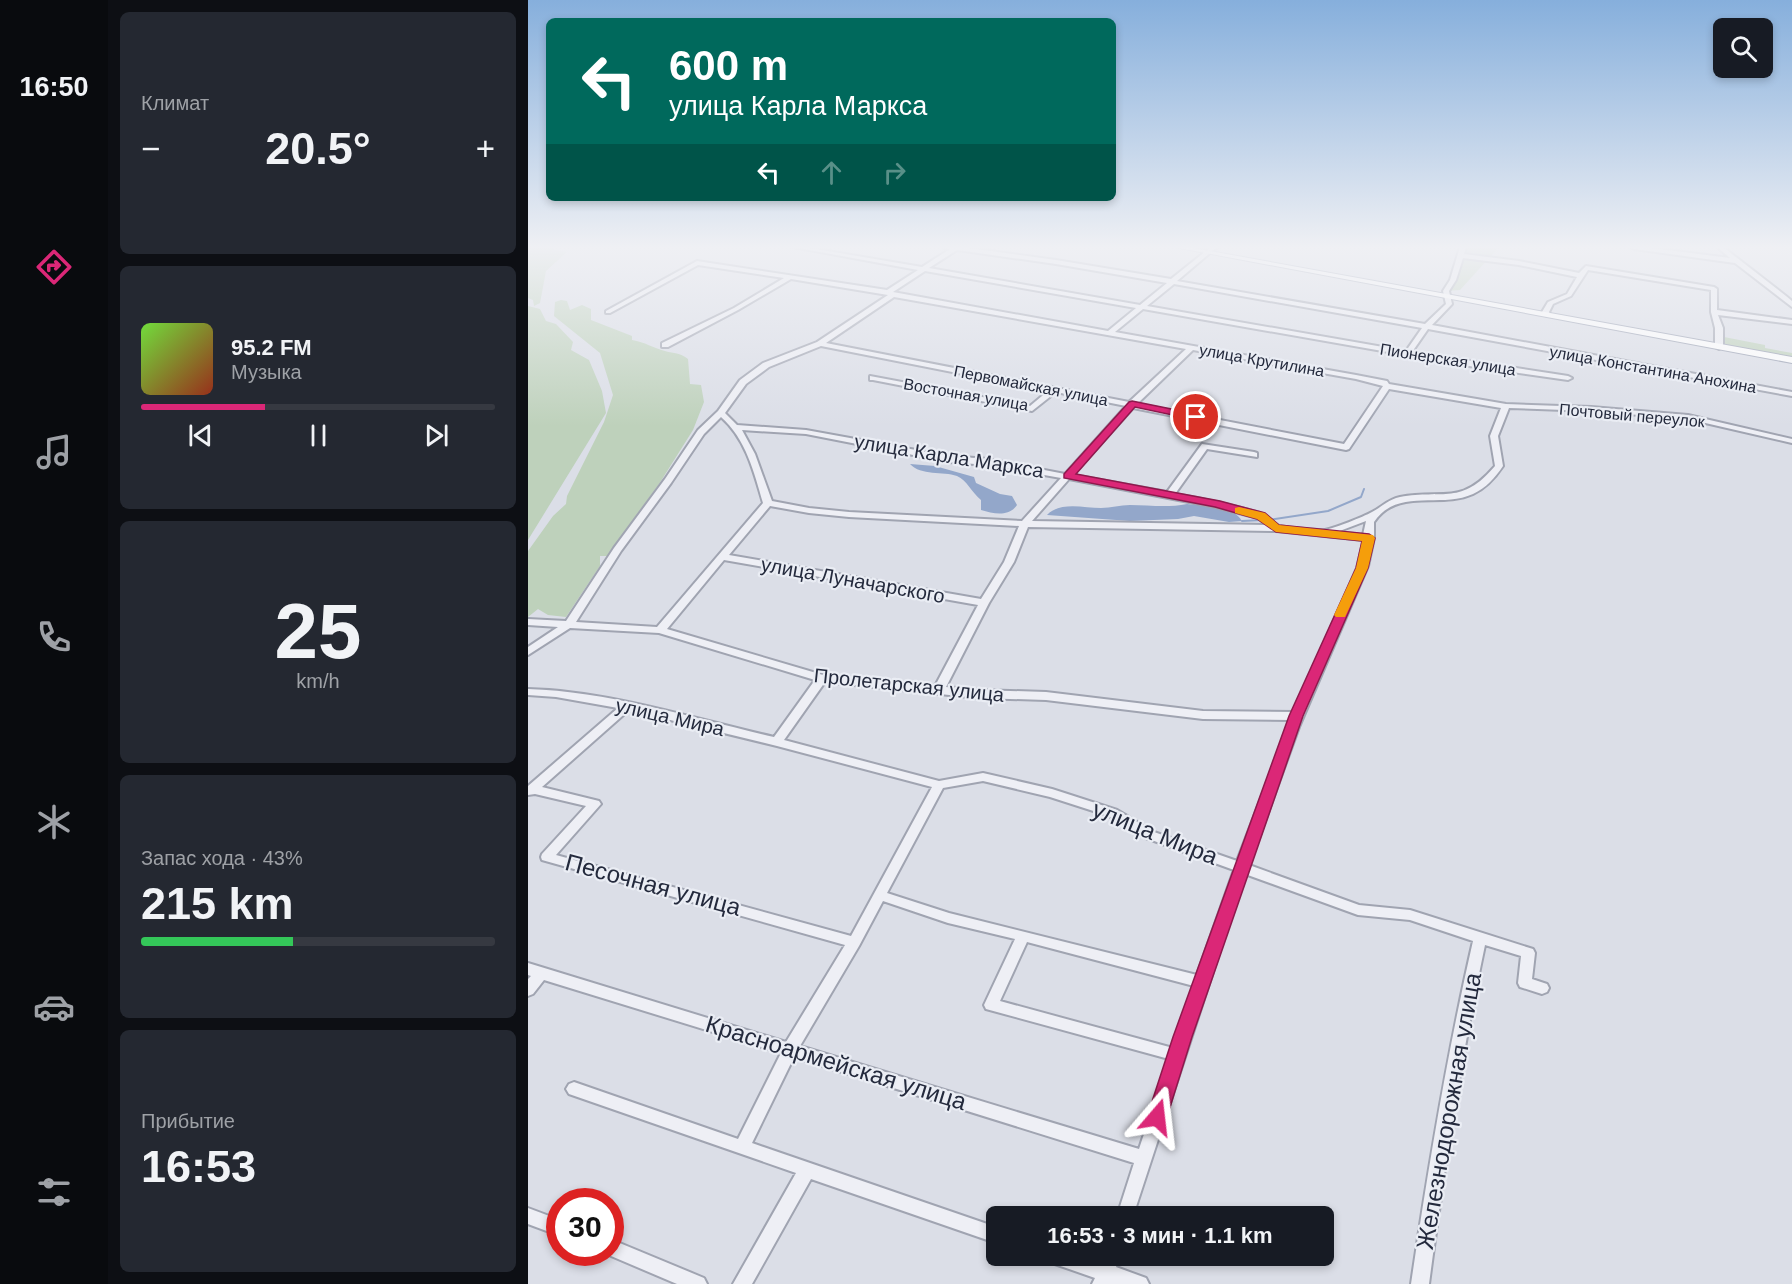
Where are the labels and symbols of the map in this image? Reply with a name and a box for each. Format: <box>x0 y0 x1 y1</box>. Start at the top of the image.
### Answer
street label: Пионерская улица <box>1379 340 1517 379</box>
street label: улица Крутилина <box>1198 341 1326 380</box>
street label: улица Константина Анохина <box>1548 343 1758 396</box>
street label: Первомайская улица <box>952 362 1110 409</box>
street label: Восточная улица <box>902 375 1030 414</box>
pin <box>1170 391 1221 442</box>
street label: Почтовый переулок <box>1558 401 1706 430</box>
street label: улица Карла Маркса <box>853 430 1046 482</box>
street label: улица Луначарского <box>759 553 947 607</box>
street label: Пролетарская улица <box>813 664 1006 706</box>
street label: улица Мира <box>614 694 727 740</box>
street label: улица Мира <box>1089 795 1222 870</box>
street label: Песочная улица <box>562 848 744 921</box>
street label: Железнодорожная улица <box>1411 970 1486 1251</box>
street label: Красноармейская улица <box>703 1010 970 1115</box>
position arrow <box>1125 1085 1189 1149</box>
speed limit sign: 30 <box>546 1188 624 1266</box>

